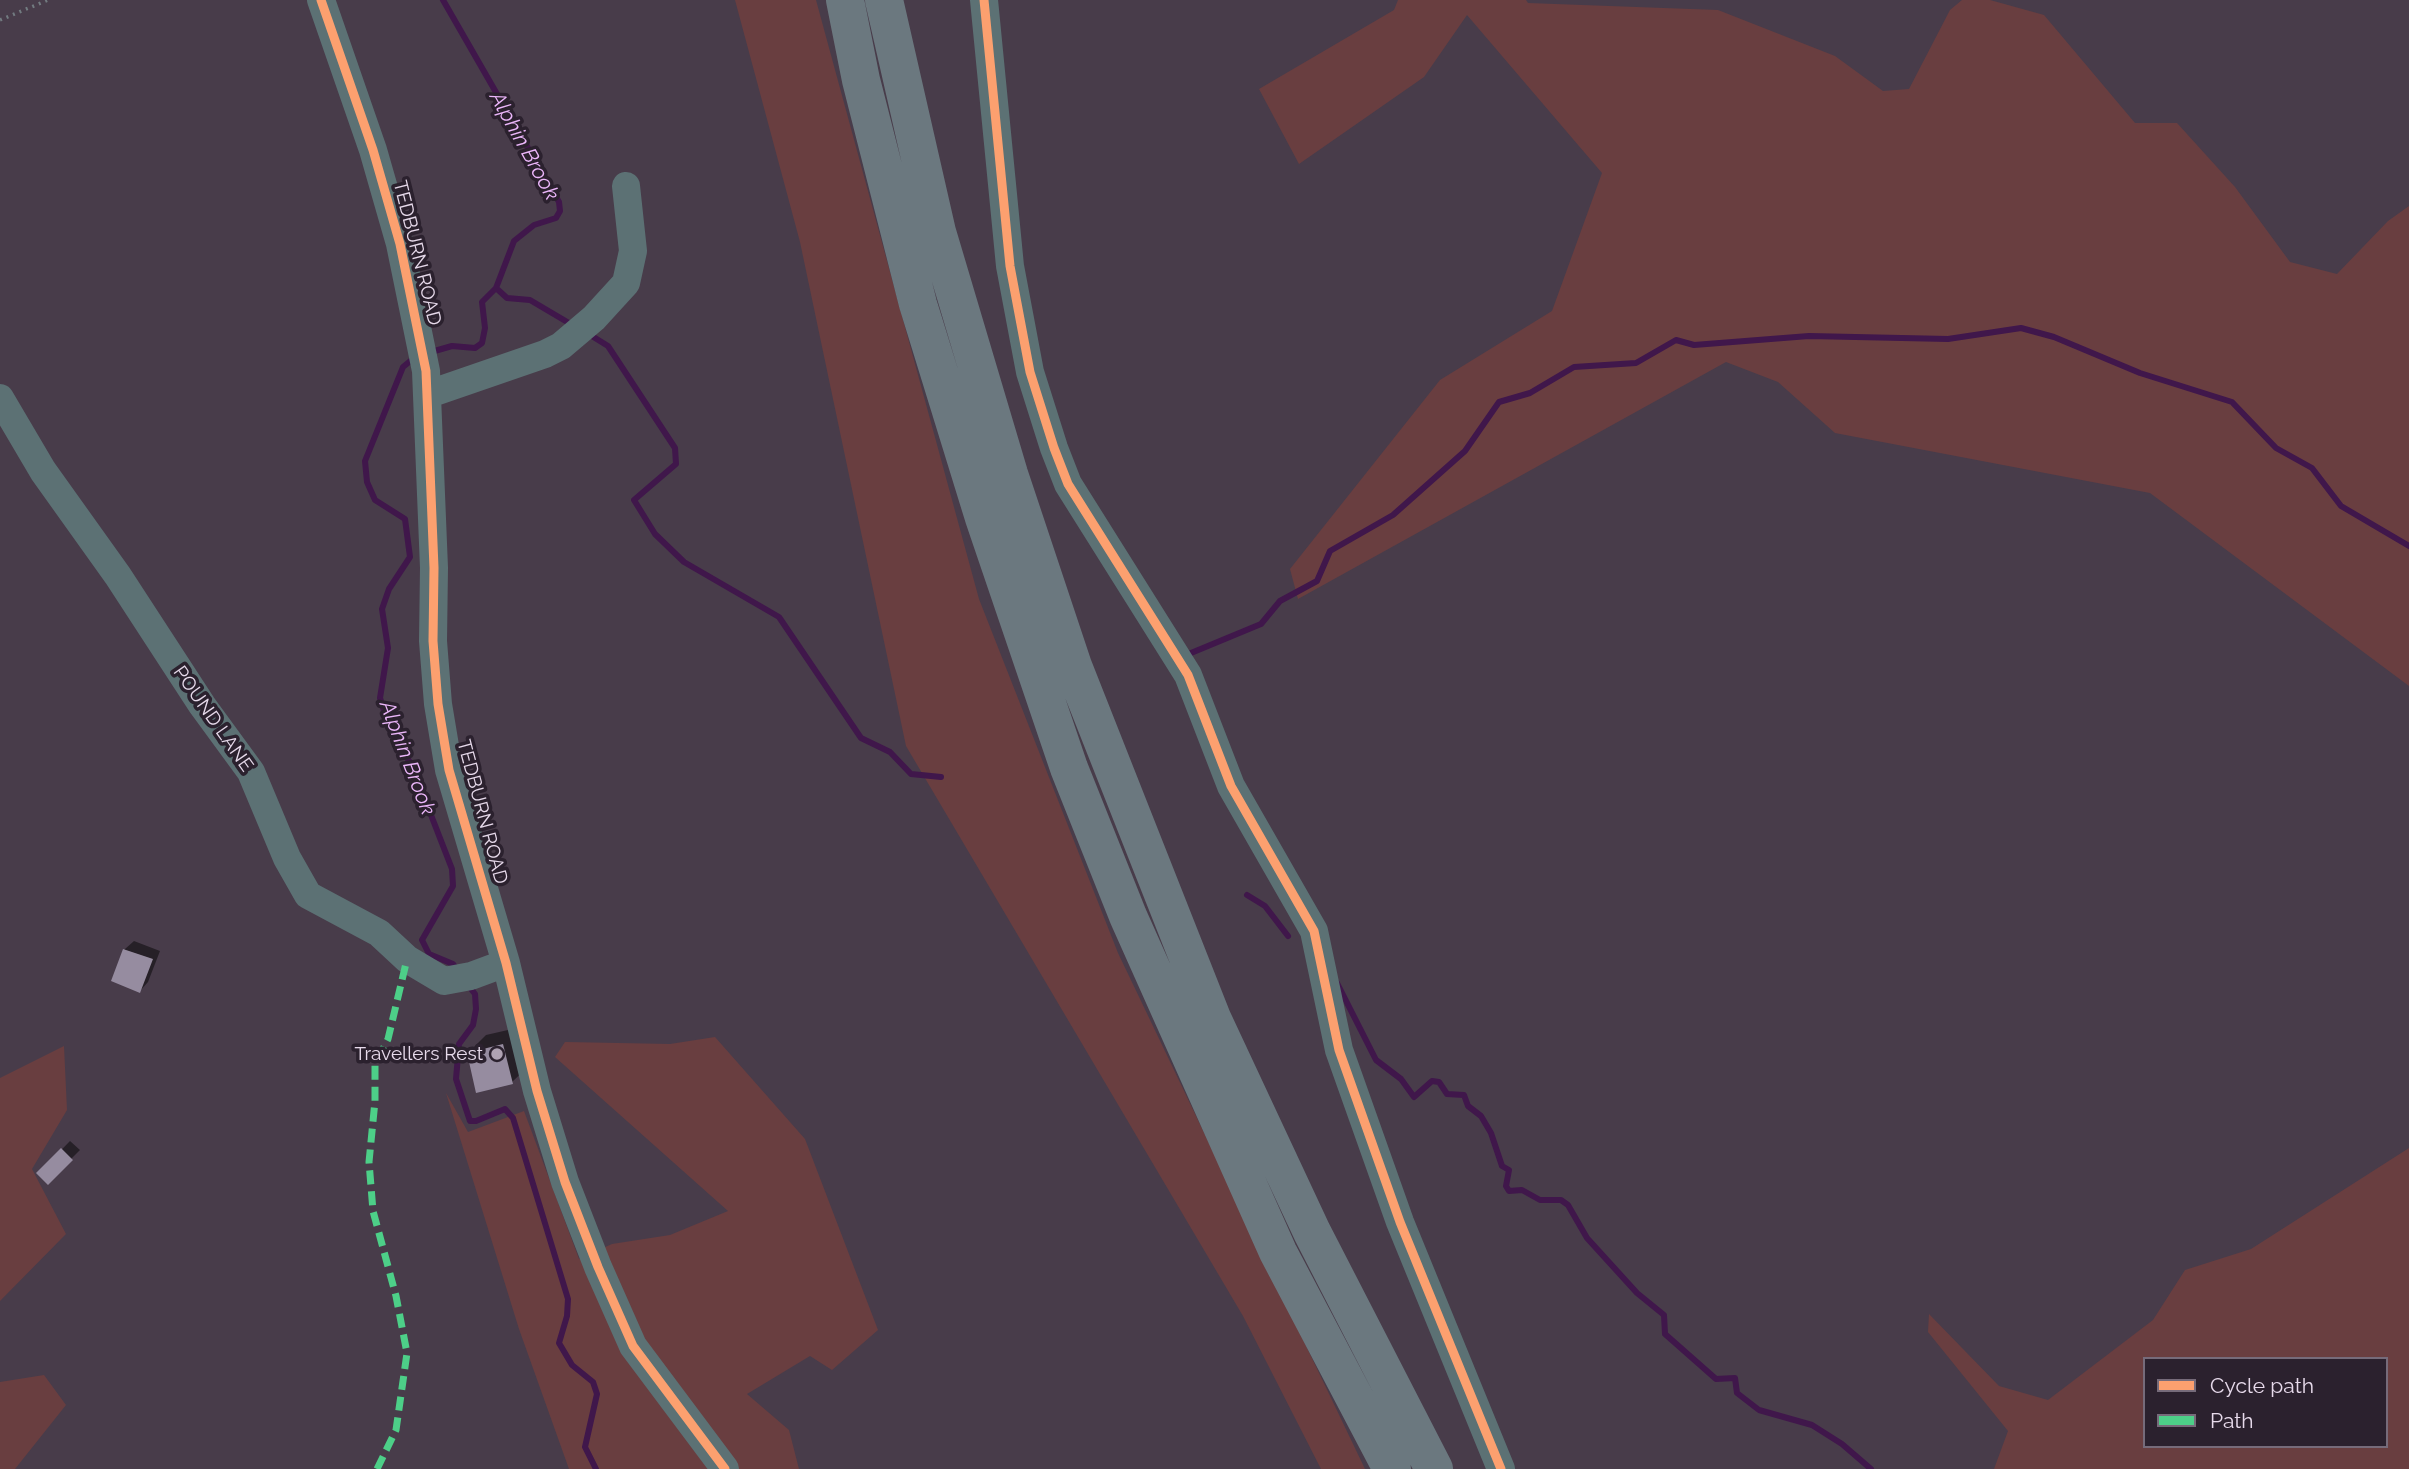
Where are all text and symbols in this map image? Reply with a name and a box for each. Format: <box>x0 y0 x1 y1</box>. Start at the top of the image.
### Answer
water label: Alphin Brook <box>484 87 564 205</box>
street label: TEDBURN ROAD <box>388 178 446 328</box>
street label: POUND LANE <box>168 662 258 776</box>
water label: Alphin Brook <box>374 697 440 819</box>
street label: TEDBURN ROAD <box>452 737 512 887</box>
place label: Travellers Rest <box>355 1043 483 1065</box>
marker: Travellers Rest <box>489 1046 505 1062</box>
legend <box>2143 1357 2388 1448</box>
text: Cycle path <box>2210 1373 2314 1398</box>
text: Path <box>2210 1408 2254 1433</box>

